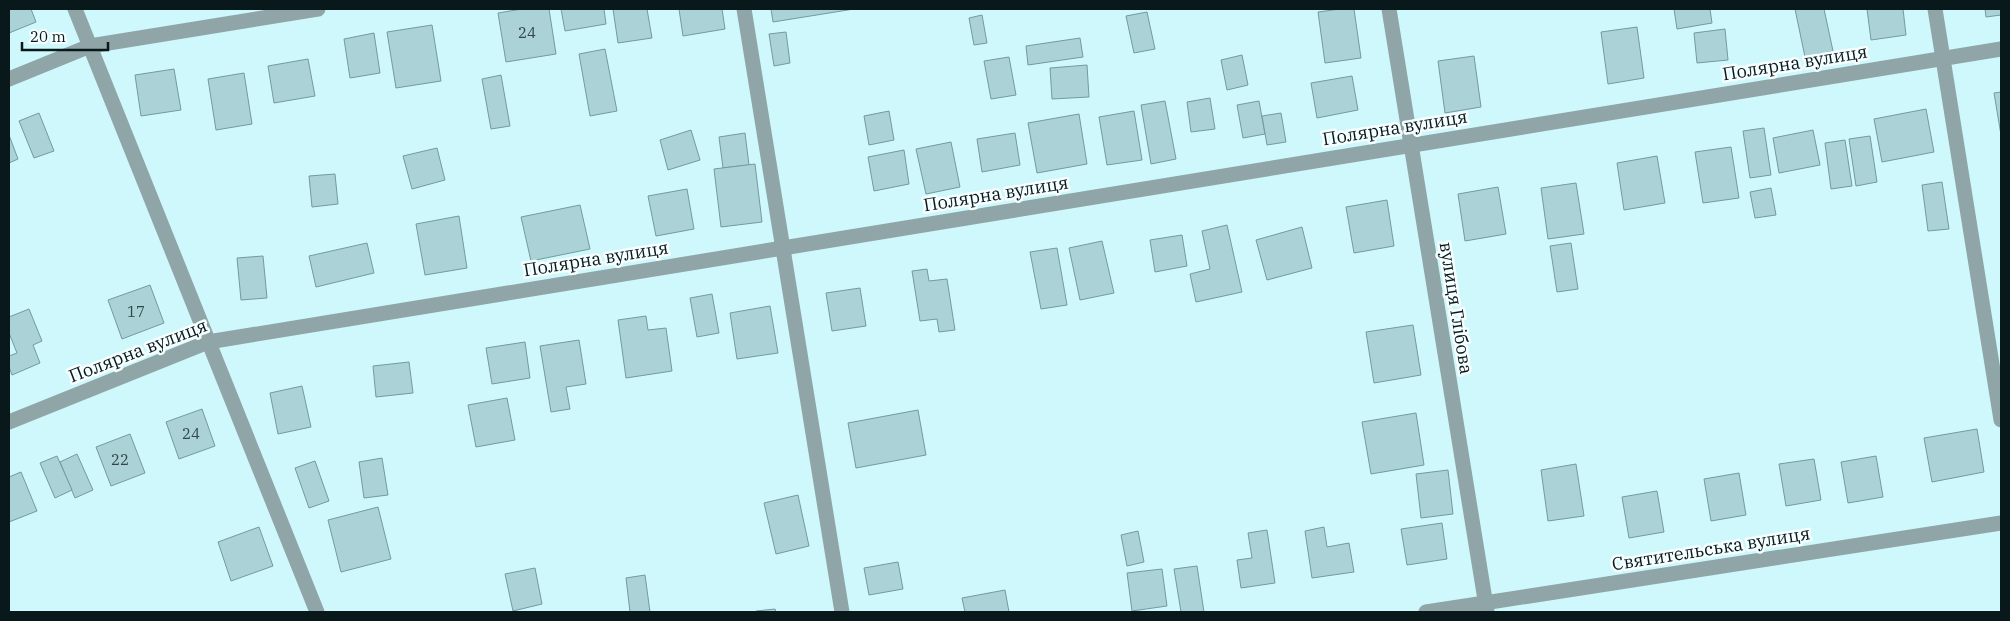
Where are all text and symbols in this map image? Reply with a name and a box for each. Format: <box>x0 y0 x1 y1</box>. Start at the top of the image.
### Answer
scale bar <box>22 20 109 52</box>
house number: 24 <box>518 23 536 42</box>
text: 20 m <box>30 27 66 46</box>
street label: Полярна вулиця <box>1721 40 1869 85</box>
street label: Полярна вулиця <box>1321 105 1469 150</box>
street label: Полярна вулиця <box>922 171 1070 216</box>
street label: Полярна вулиця <box>522 236 670 281</box>
street label: вулиця Глібова <box>1435 240 1478 376</box>
house number: 17 <box>127 302 145 321</box>
street label: Полярна вулиця <box>65 314 210 388</box>
house number: 24 <box>182 424 200 443</box>
house number: 22 <box>111 450 129 469</box>
street label: Святительська вулиця <box>1610 521 1812 576</box>

